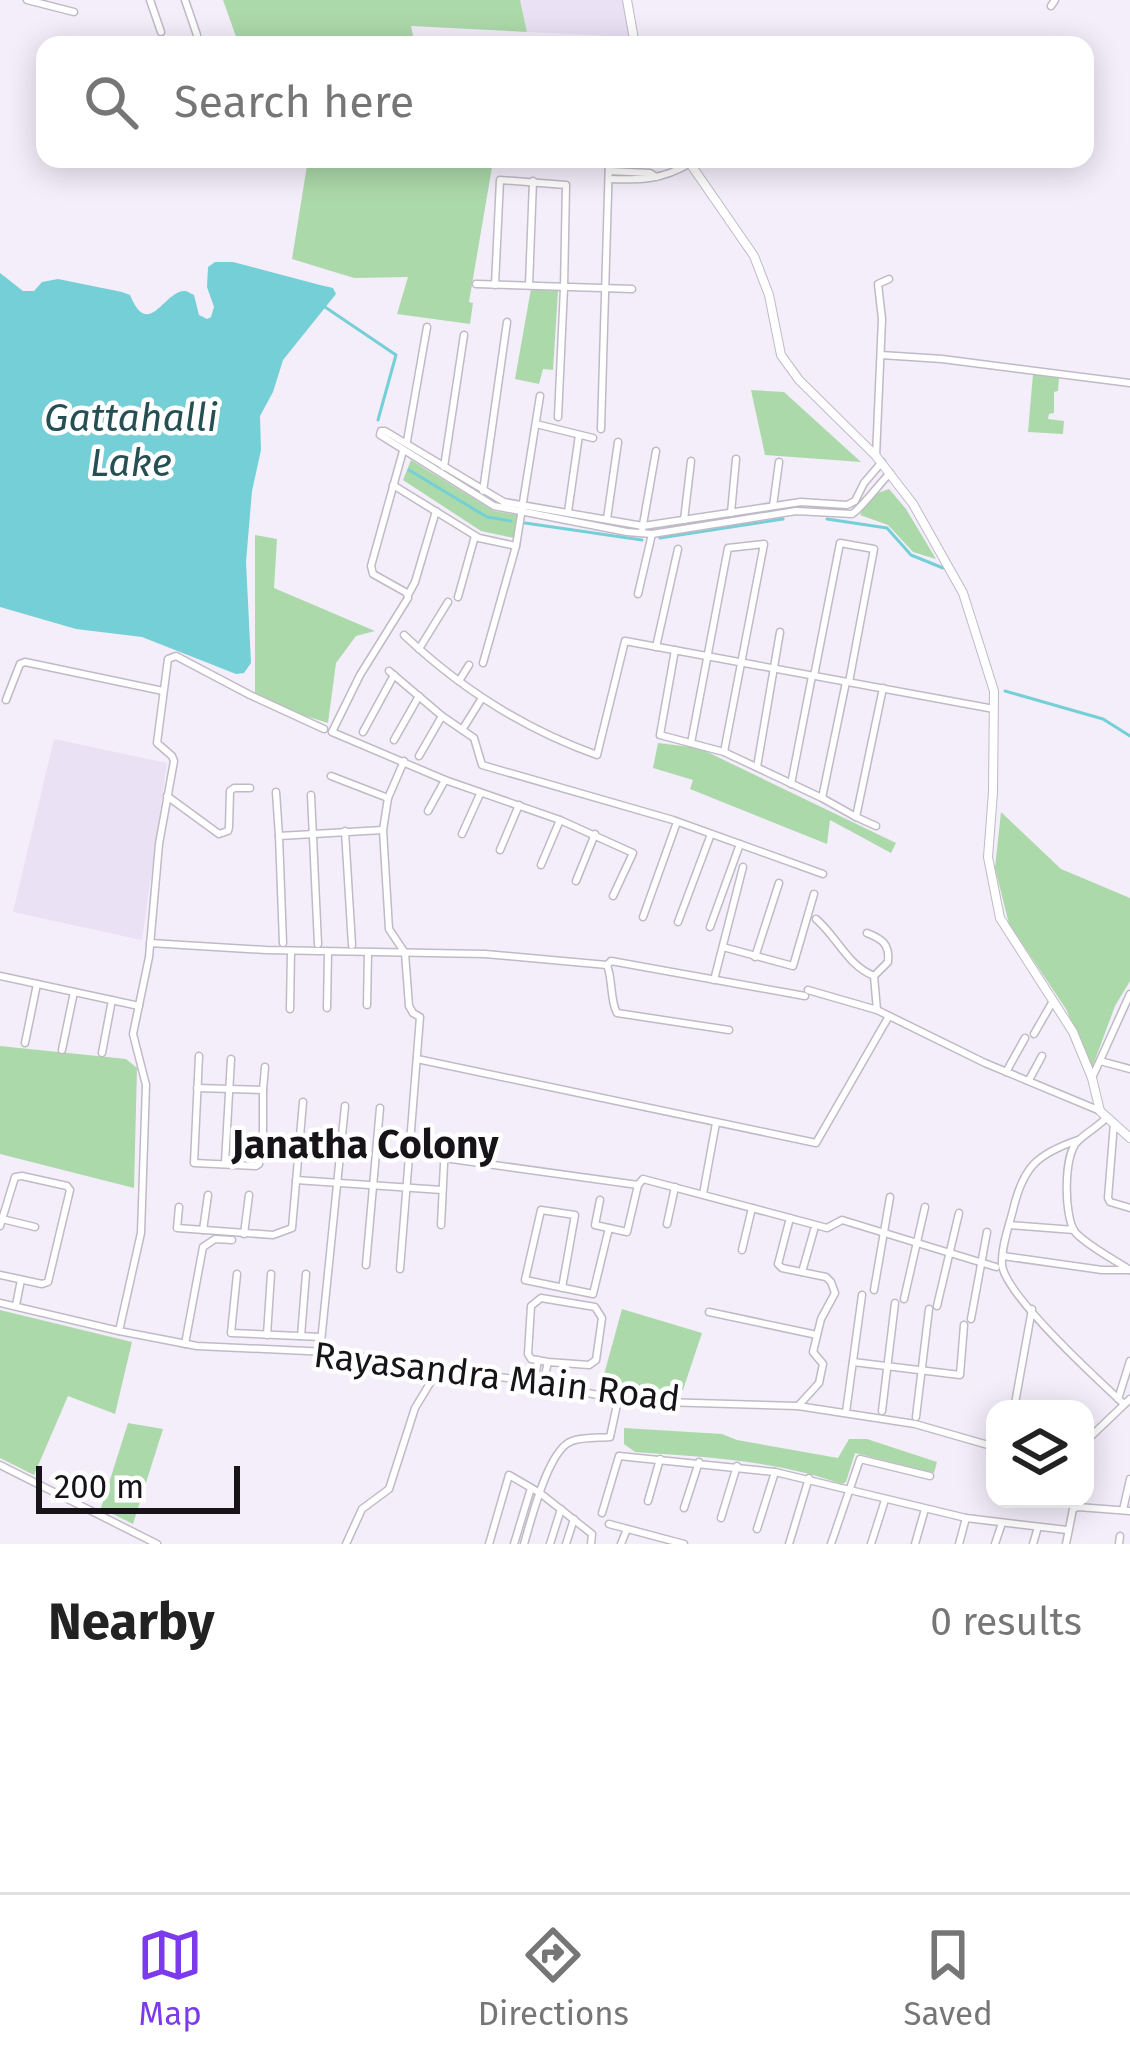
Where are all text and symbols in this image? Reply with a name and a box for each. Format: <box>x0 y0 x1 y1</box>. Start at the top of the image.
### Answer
search box <box>36 36 1094 168</box>
icon: search <box>78 69 144 135</box>
text: Search here <box>174 75 414 129</box>
water label: Gattahalli Lake <box>44 395 218 486</box>
district label: Janatha Colony <box>231 1122 499 1168</box>
street label: Rayasandra Main Road <box>311 1333 683 1421</box>
map controls <box>986 1400 1094 1508</box>
button: layers <box>986 1400 1094 1508</box>
scale bar <box>36 1460 240 1513</box>
text: 200 m <box>54 1467 144 1507</box>
text: Nearby <box>48 1591 214 1653</box>
text: 0 results <box>930 1599 1082 1645</box>
tab: Map <box>137 1922 203 2034</box>
tab: Directions <box>478 1922 629 2034</box>
tab: Saved <box>903 1922 993 2034</box>

